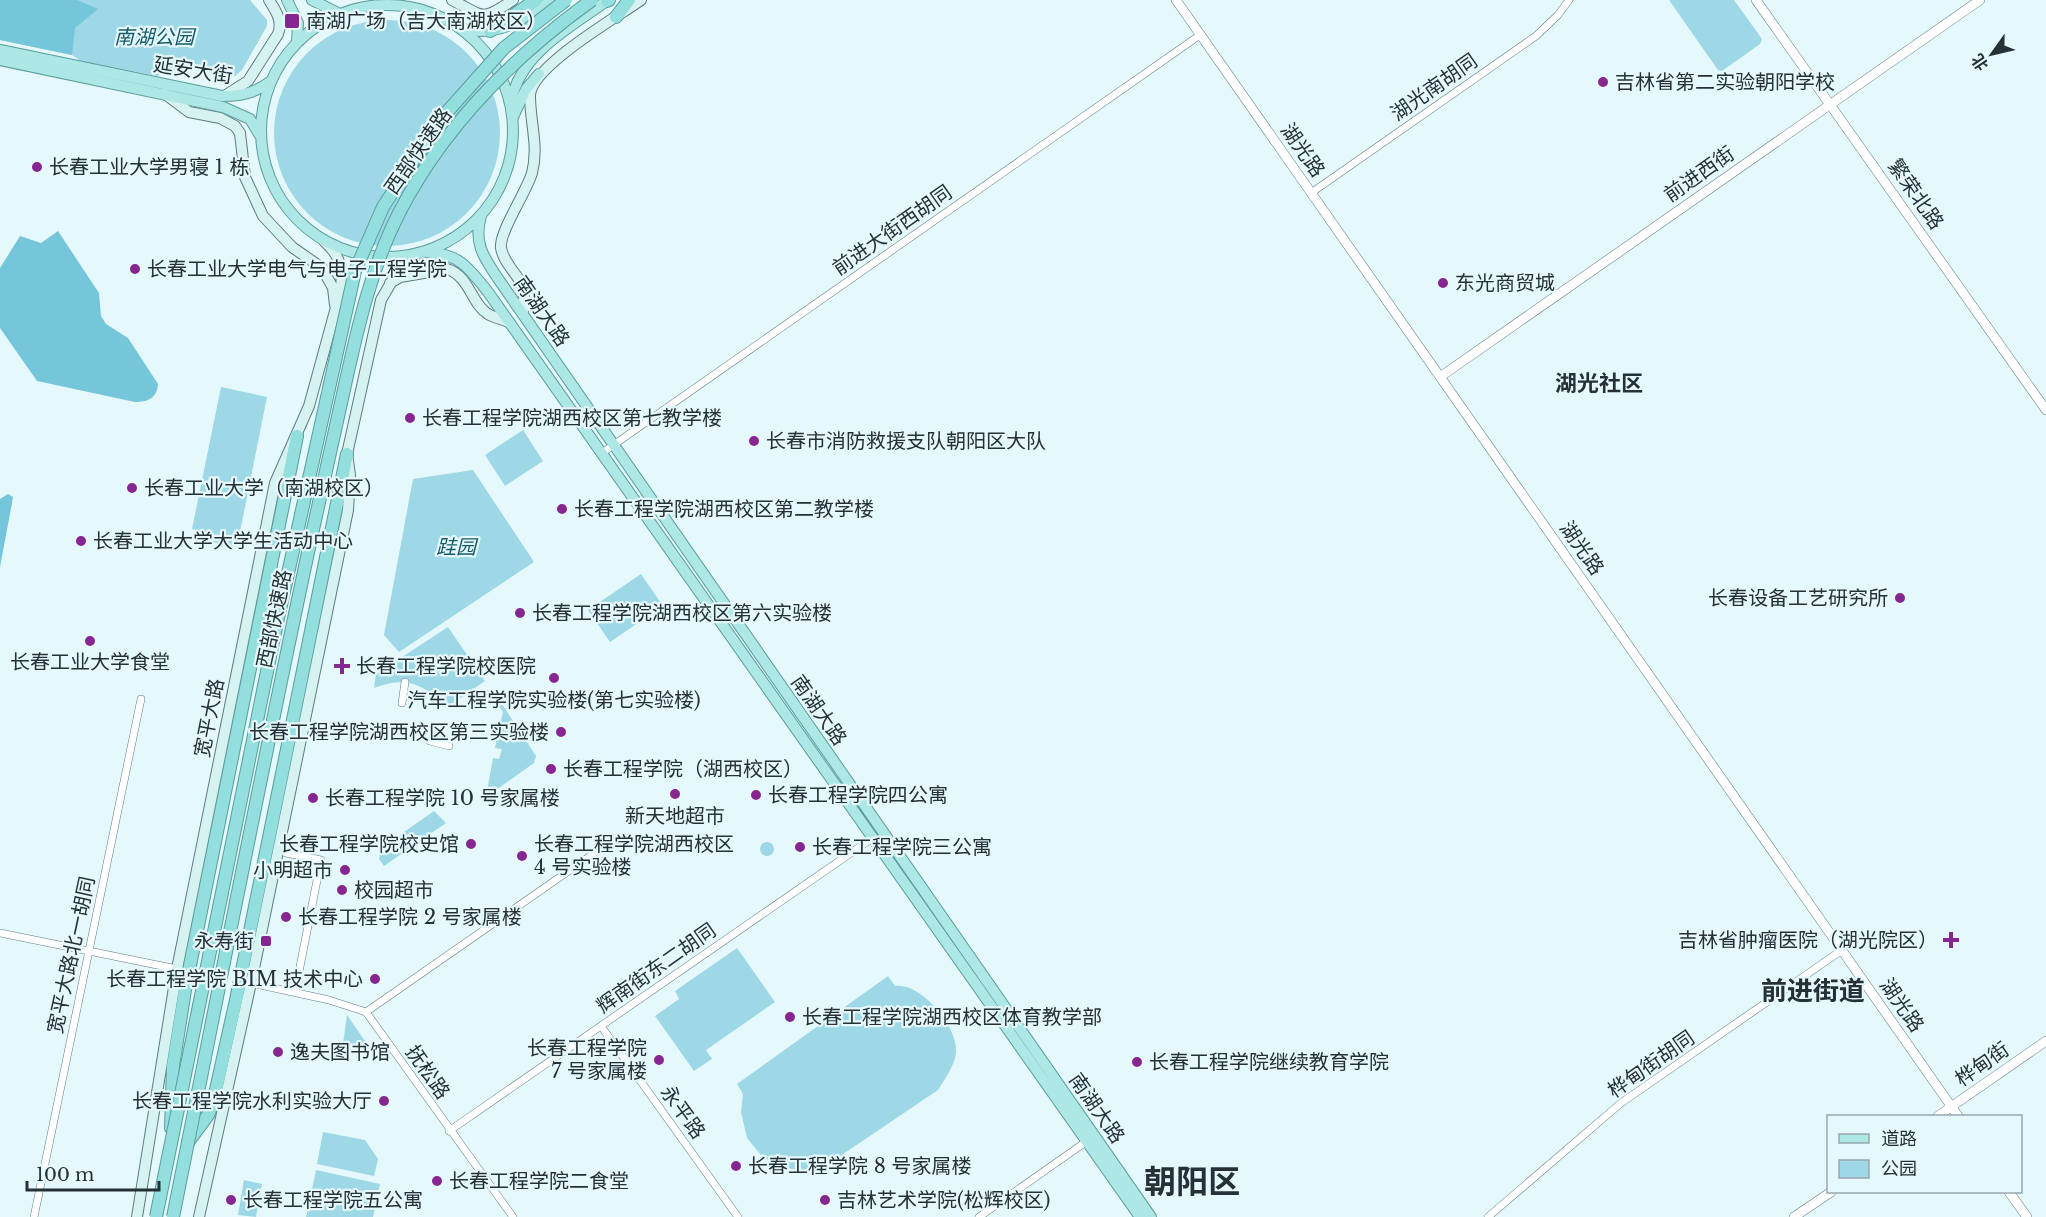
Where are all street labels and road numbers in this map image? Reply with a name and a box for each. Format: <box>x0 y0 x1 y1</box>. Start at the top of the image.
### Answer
street label: 湖光南胡同 <box>1386 48 1482 126</box>
street label: 延安大街 <box>152 52 234 88</box>
street label: 西部快速路 <box>379 103 457 199</box>
street label: 湖光路 <box>1276 119 1330 181</box>
street label: 前进西街 <box>1659 141 1739 207</box>
street label: 繁荣北路 <box>1883 154 1949 234</box>
street label: 前进大街西胡同 <box>828 180 956 280</box>
street label: 南湖大路 <box>509 271 575 351</box>
street label: 湖光路 <box>1555 517 1609 579</box>
street label: 西部快速路 <box>252 568 296 670</box>
street label: 南湖大路 <box>786 670 852 750</box>
street label: 宽平大路 <box>190 676 228 760</box>
street label: 宽平大路北一胡同 <box>43 874 99 1036</box>
street label: 辉南街东二胡同 <box>592 918 720 1018</box>
street label: 湖光路 <box>1875 974 1929 1036</box>
street label: 桦甸街胡同 <box>1603 1025 1699 1103</box>
street label: 桦甸街 <box>1951 1037 2013 1091</box>
street label: 抚松路 <box>401 1041 455 1103</box>
street label: 南湖大路 <box>1064 1068 1130 1148</box>
street label: 永平路 <box>656 1081 710 1143</box>

